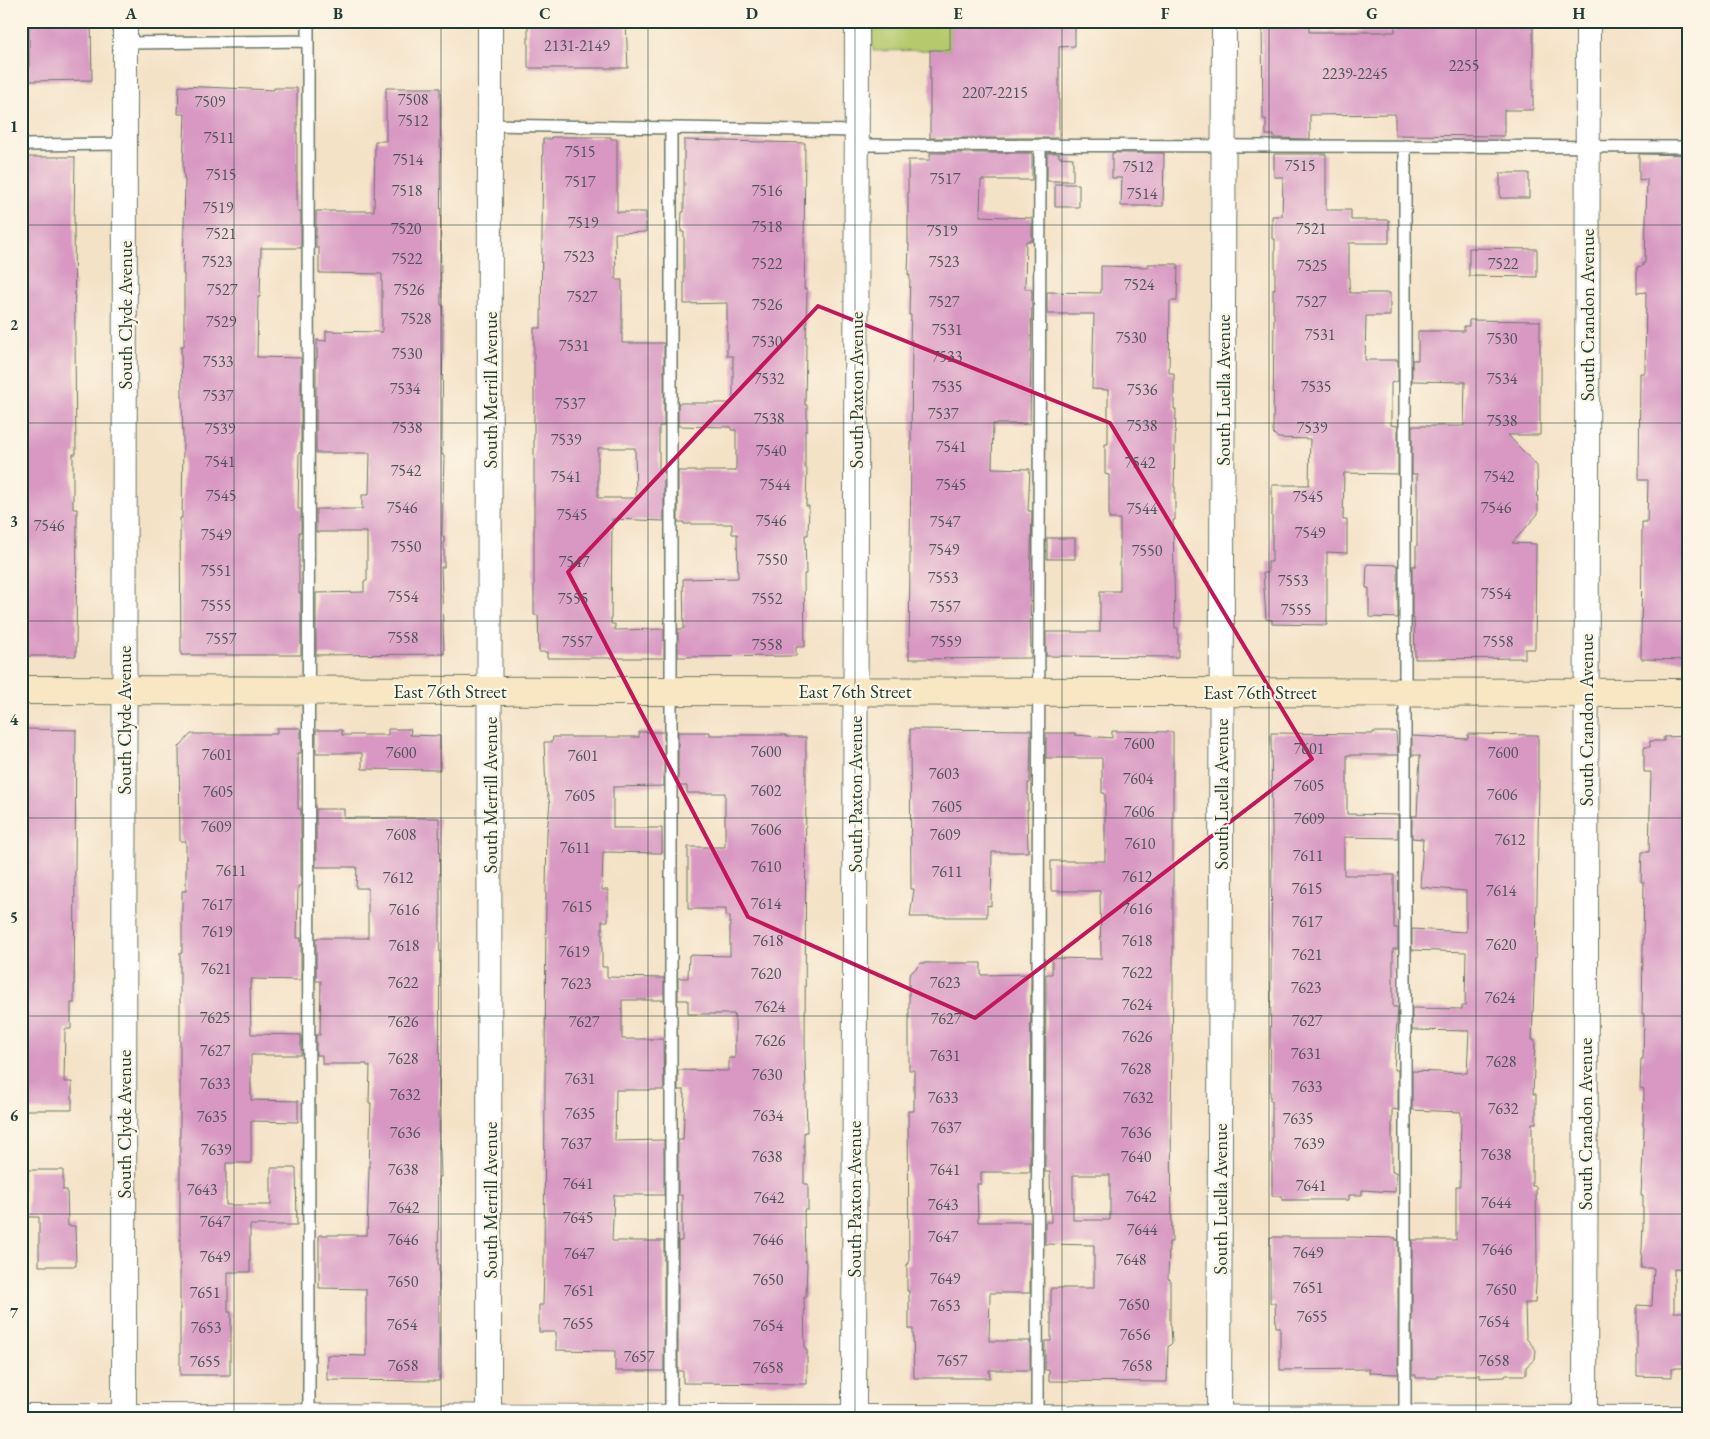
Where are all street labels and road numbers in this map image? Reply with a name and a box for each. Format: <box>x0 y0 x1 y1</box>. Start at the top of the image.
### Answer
street label: South Crandon Avenue <box>1575 229 1600 401</box>
street label: South Clyde Avenue <box>113 240 138 390</box>
street label: South Merrill Avenue <box>478 312 503 468</box>
street label: South Paxton Avenue <box>844 312 869 468</box>
street label: South Luella Avenue <box>1211 314 1236 466</box>
street label: South Crandon Avenue <box>1574 634 1599 806</box>
street label: South Clyde Avenue <box>112 645 137 795</box>
street label: East 76th Street <box>393 679 507 704</box>
street label: East 76th Street <box>798 679 912 704</box>
street label: East 76th Street <box>1203 680 1317 705</box>
street label: South Paxton Avenue <box>843 716 868 872</box>
street label: South Merrill Avenue <box>478 717 503 873</box>
street label: South Luella Avenue <box>1209 718 1234 870</box>
street label: South Crandon Avenue <box>1573 1038 1598 1210</box>
street label: South Clyde Avenue <box>112 1049 137 1199</box>
street label: South Paxton Avenue <box>842 1121 867 1277</box>
street label: South Merrill Avenue <box>478 1122 503 1278</box>
street label: South Luella Avenue <box>1208 1123 1233 1275</box>

